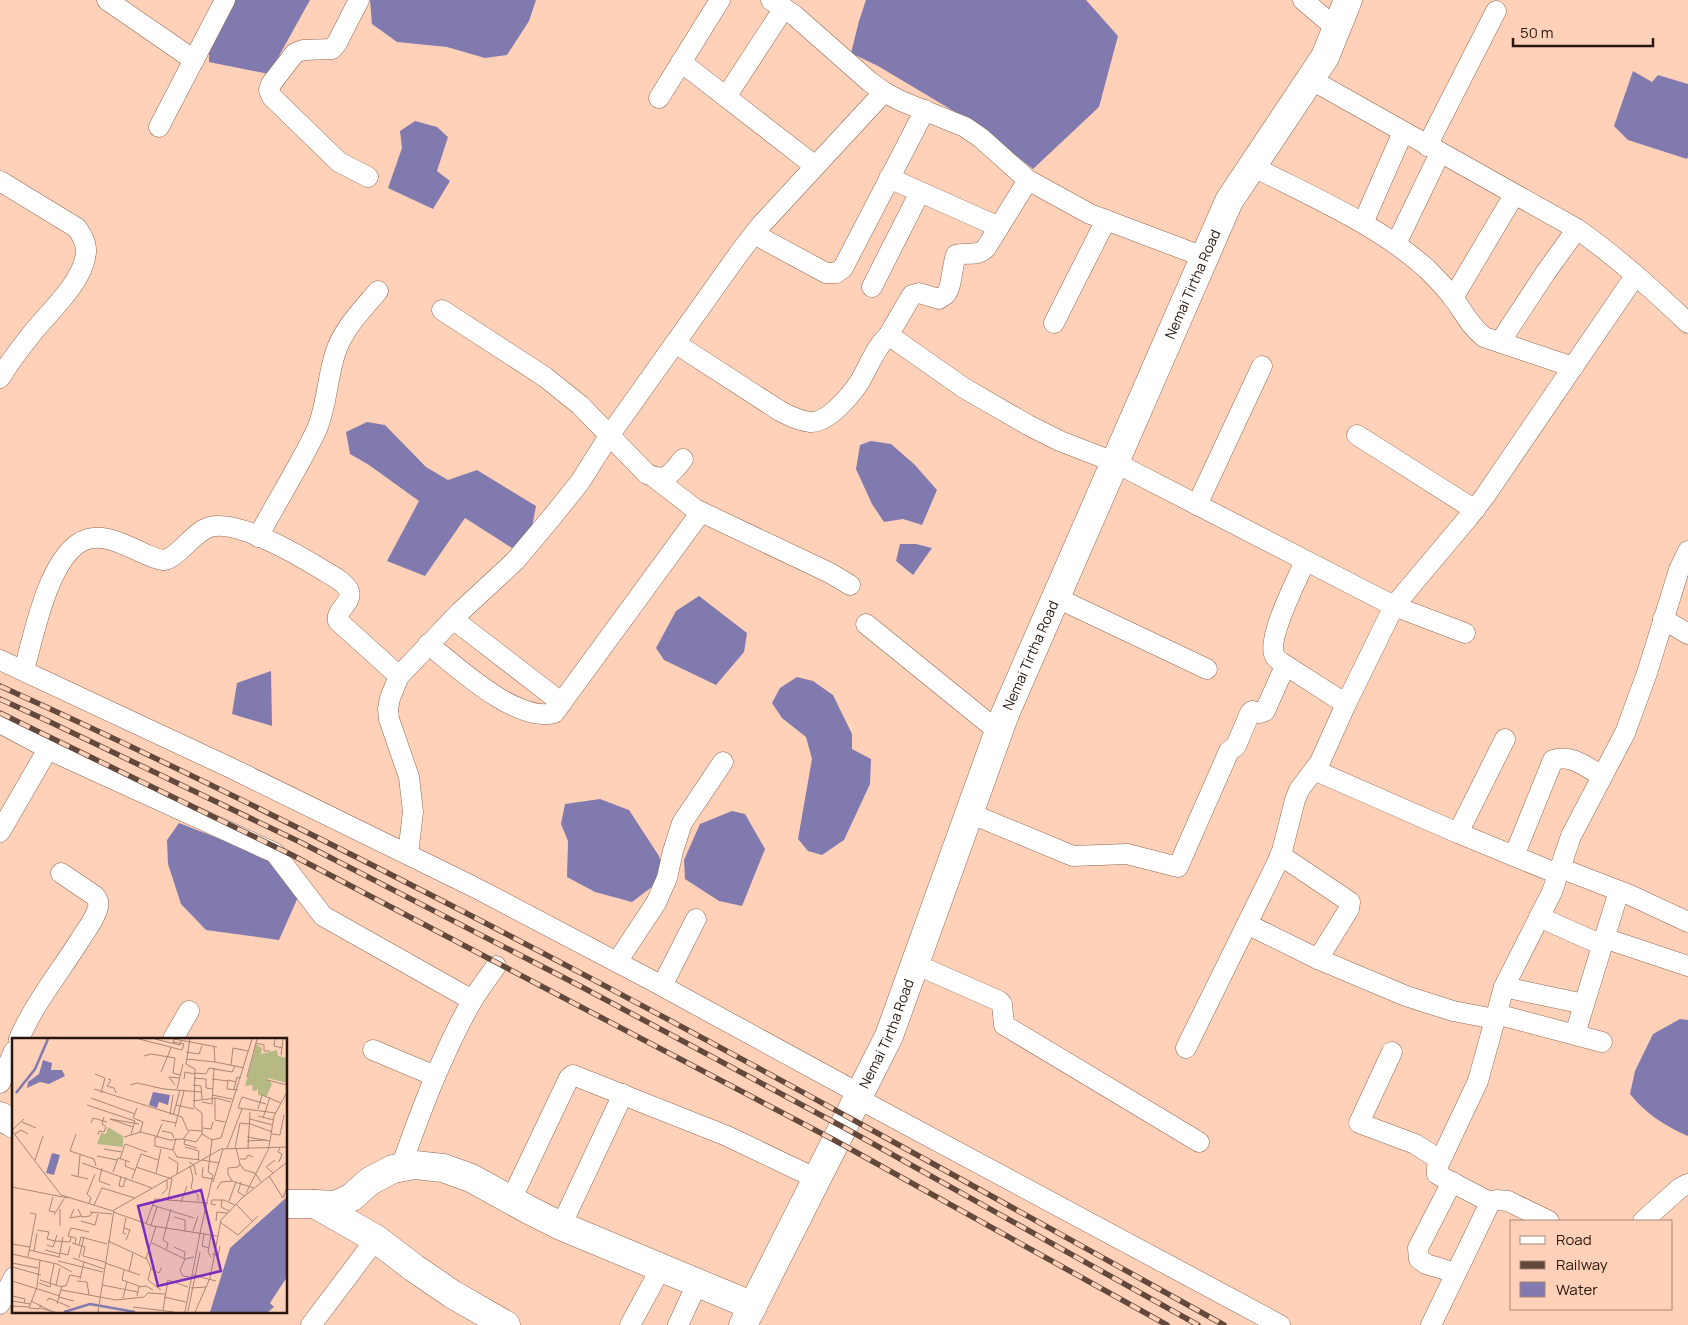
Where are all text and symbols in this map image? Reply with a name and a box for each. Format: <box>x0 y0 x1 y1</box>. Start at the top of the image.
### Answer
scale bar <box>1513 15 1653 47</box>
text: 50 m <box>1520 22 1554 43</box>
street label: Nemai Tirtha Road <box>1160 226 1224 342</box>
street label: Nemai Tirtha Road <box>998 597 1062 713</box>
street label: Nemai Tirtha Road <box>854 976 918 1092</box>
inset map <box>12 1038 288 1312</box>
legend <box>1510 1220 1673 1310</box>
text: Road <box>1556 1229 1592 1250</box>
text: Railway <box>1556 1254 1608 1275</box>
text: Water <box>1556 1279 1598 1300</box>

